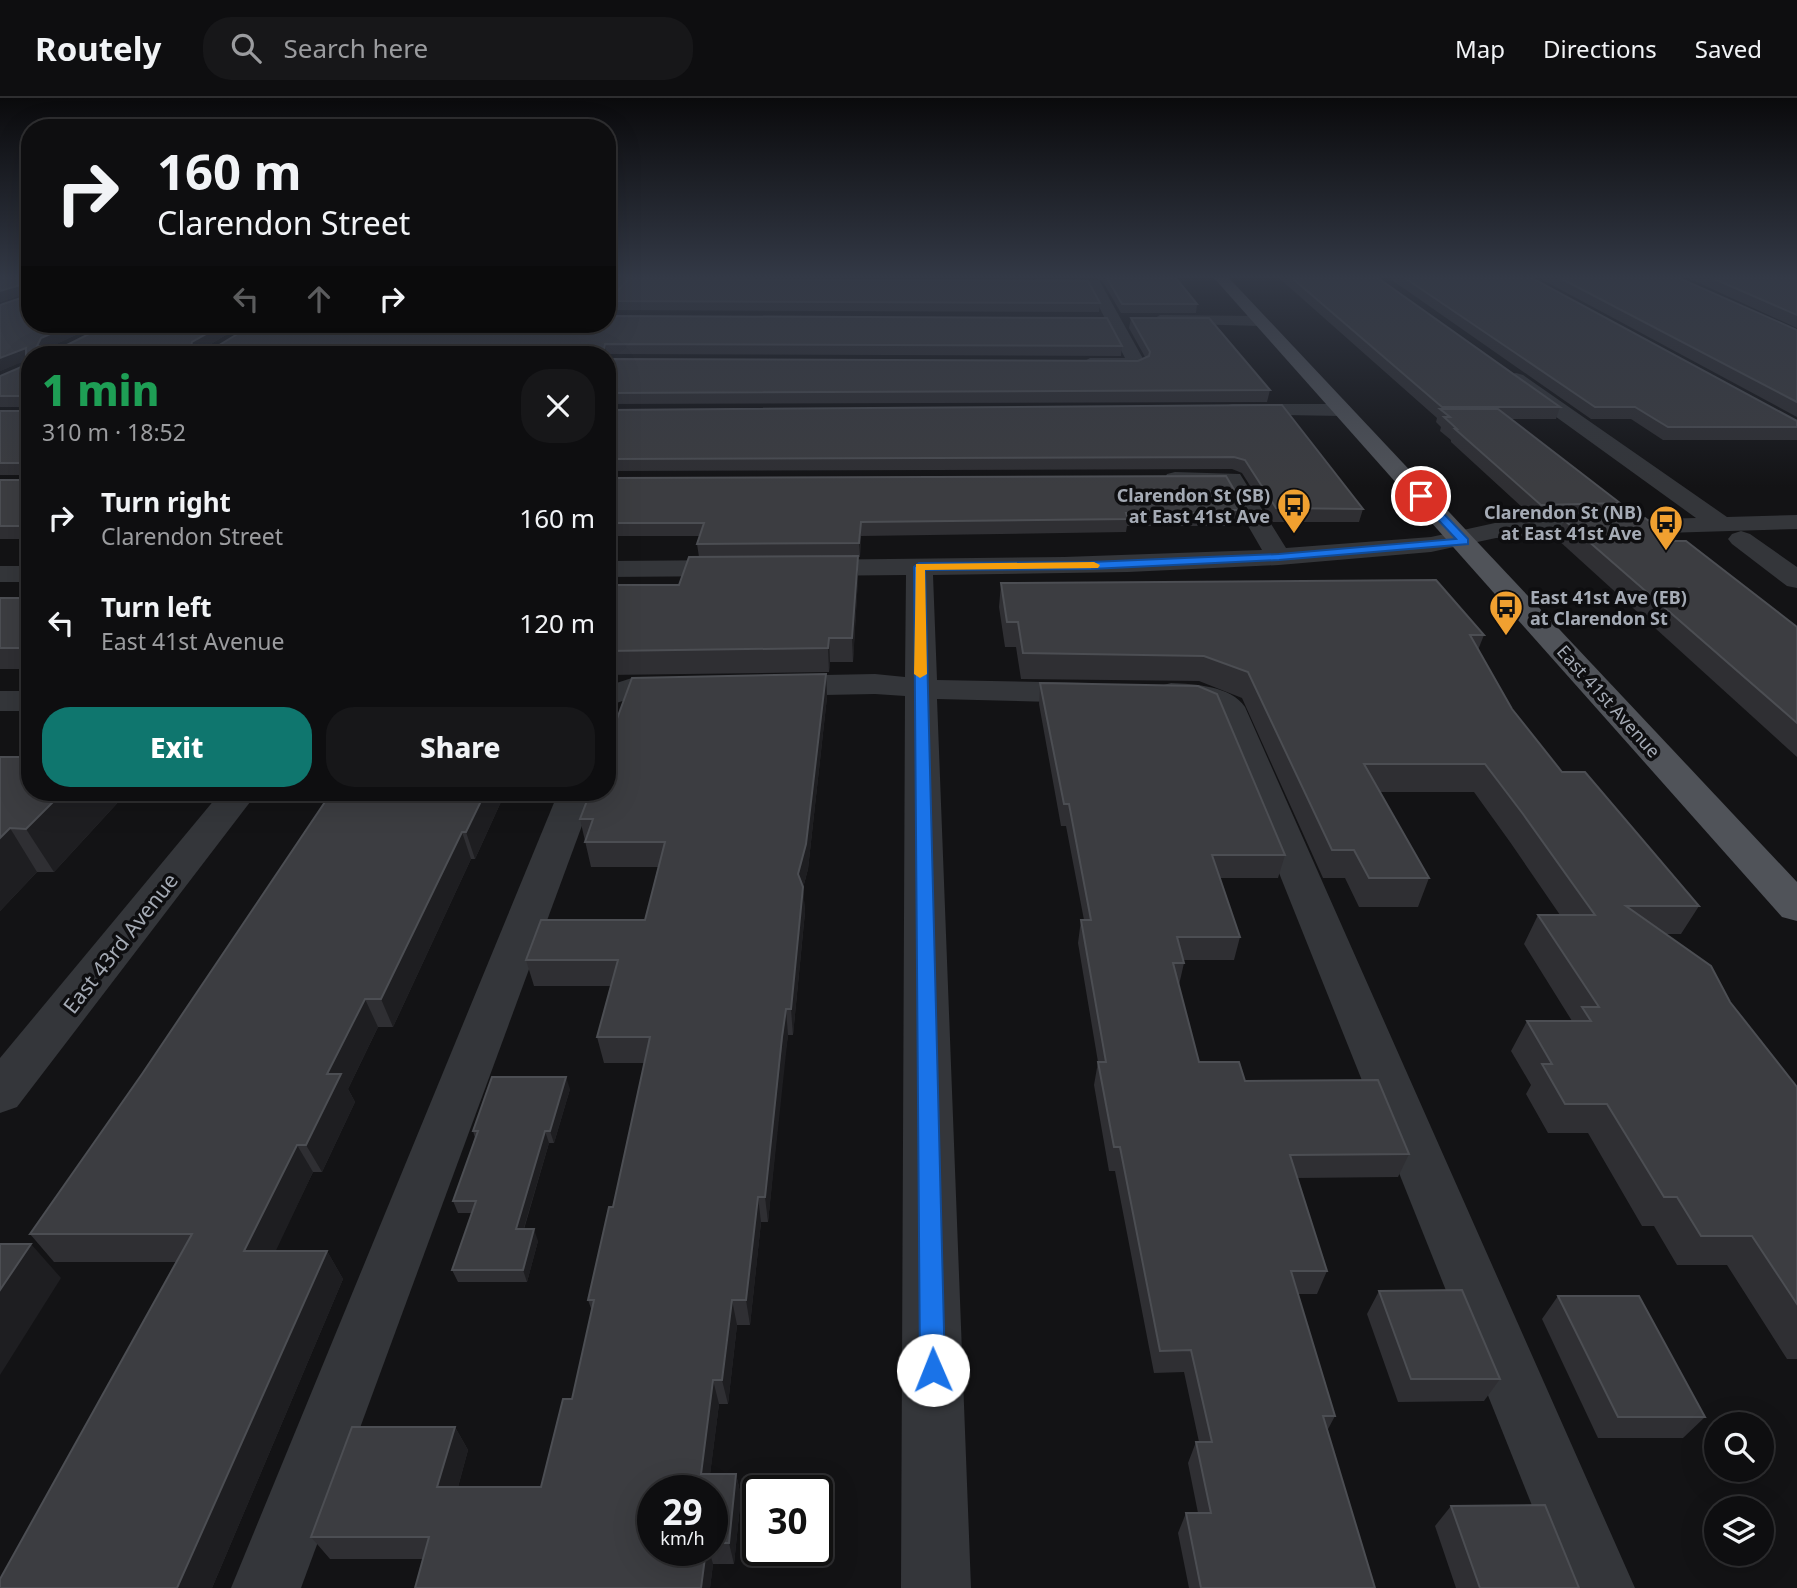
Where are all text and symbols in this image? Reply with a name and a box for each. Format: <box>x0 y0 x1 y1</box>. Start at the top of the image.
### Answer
search box <box>203 17 693 80</box>
text: Routely <box>35 26 161 71</box>
icon: search <box>227 29 265 67</box>
text: Search here <box>283 30 428 66</box>
text: Map <box>1455 32 1505 65</box>
text: Directions <box>1543 32 1657 65</box>
text: Saved <box>1695 32 1762 65</box>
text: 160 m <box>157 138 302 204</box>
icon: right <box>42 147 133 238</box>
text: Clarendon Street <box>157 201 410 244</box>
icon: left <box>227 280 265 318</box>
icon: ahead <box>300 280 338 318</box>
icon: right <box>373 280 411 318</box>
text: 1 min <box>42 361 159 418</box>
button: close <box>521 369 595 443</box>
text: 310 m · 18:52 <box>42 416 186 448</box>
pin <box>1391 466 1451 526</box>
icon: arrive <box>1402 477 1440 515</box>
place label: Clarendon St (SB) at East 41st Ave <box>1117 483 1270 528</box>
text: Turn right <box>101 484 231 520</box>
bus stop icon: Clarendon St (SB) at East 41st Ave <box>1275 486 1313 535</box>
icon: right <box>42 499 80 537</box>
text: 160 m <box>519 500 595 536</box>
place label: Clarendon St (NB) at East 41st Ave <box>1484 500 1642 545</box>
bus stop icon: Clarendon St (NB) at East 41st Ave <box>1647 503 1685 552</box>
text: Clarendon Street <box>101 520 283 552</box>
place label: East 41st Ave (EB) at Clarendon St <box>1530 585 1687 630</box>
bus stop icon: East 41st Ave (EB) at Clarendon St <box>1487 588 1525 637</box>
text: Turn left <box>101 589 212 625</box>
icon: left <box>42 604 80 642</box>
text: 120 m <box>519 605 595 641</box>
text: East 41st Avenue <box>101 625 284 657</box>
street label: East 41st Avenue <box>1552 640 1666 762</box>
button: Exit <box>42 707 312 787</box>
button: Share <box>326 707 595 787</box>
street label: East 43rd Avenue <box>56 867 184 1019</box>
position arrow <box>896 1333 970 1407</box>
map controls <box>1704 1412 1774 1566</box>
button: search <box>1704 1412 1774 1482</box>
speed limit sign: 30 <box>742 1475 833 1566</box>
text: 29 <box>662 1488 703 1535</box>
button: layers <box>1704 1496 1774 1566</box>
text: km/h <box>660 1526 705 1550</box>

